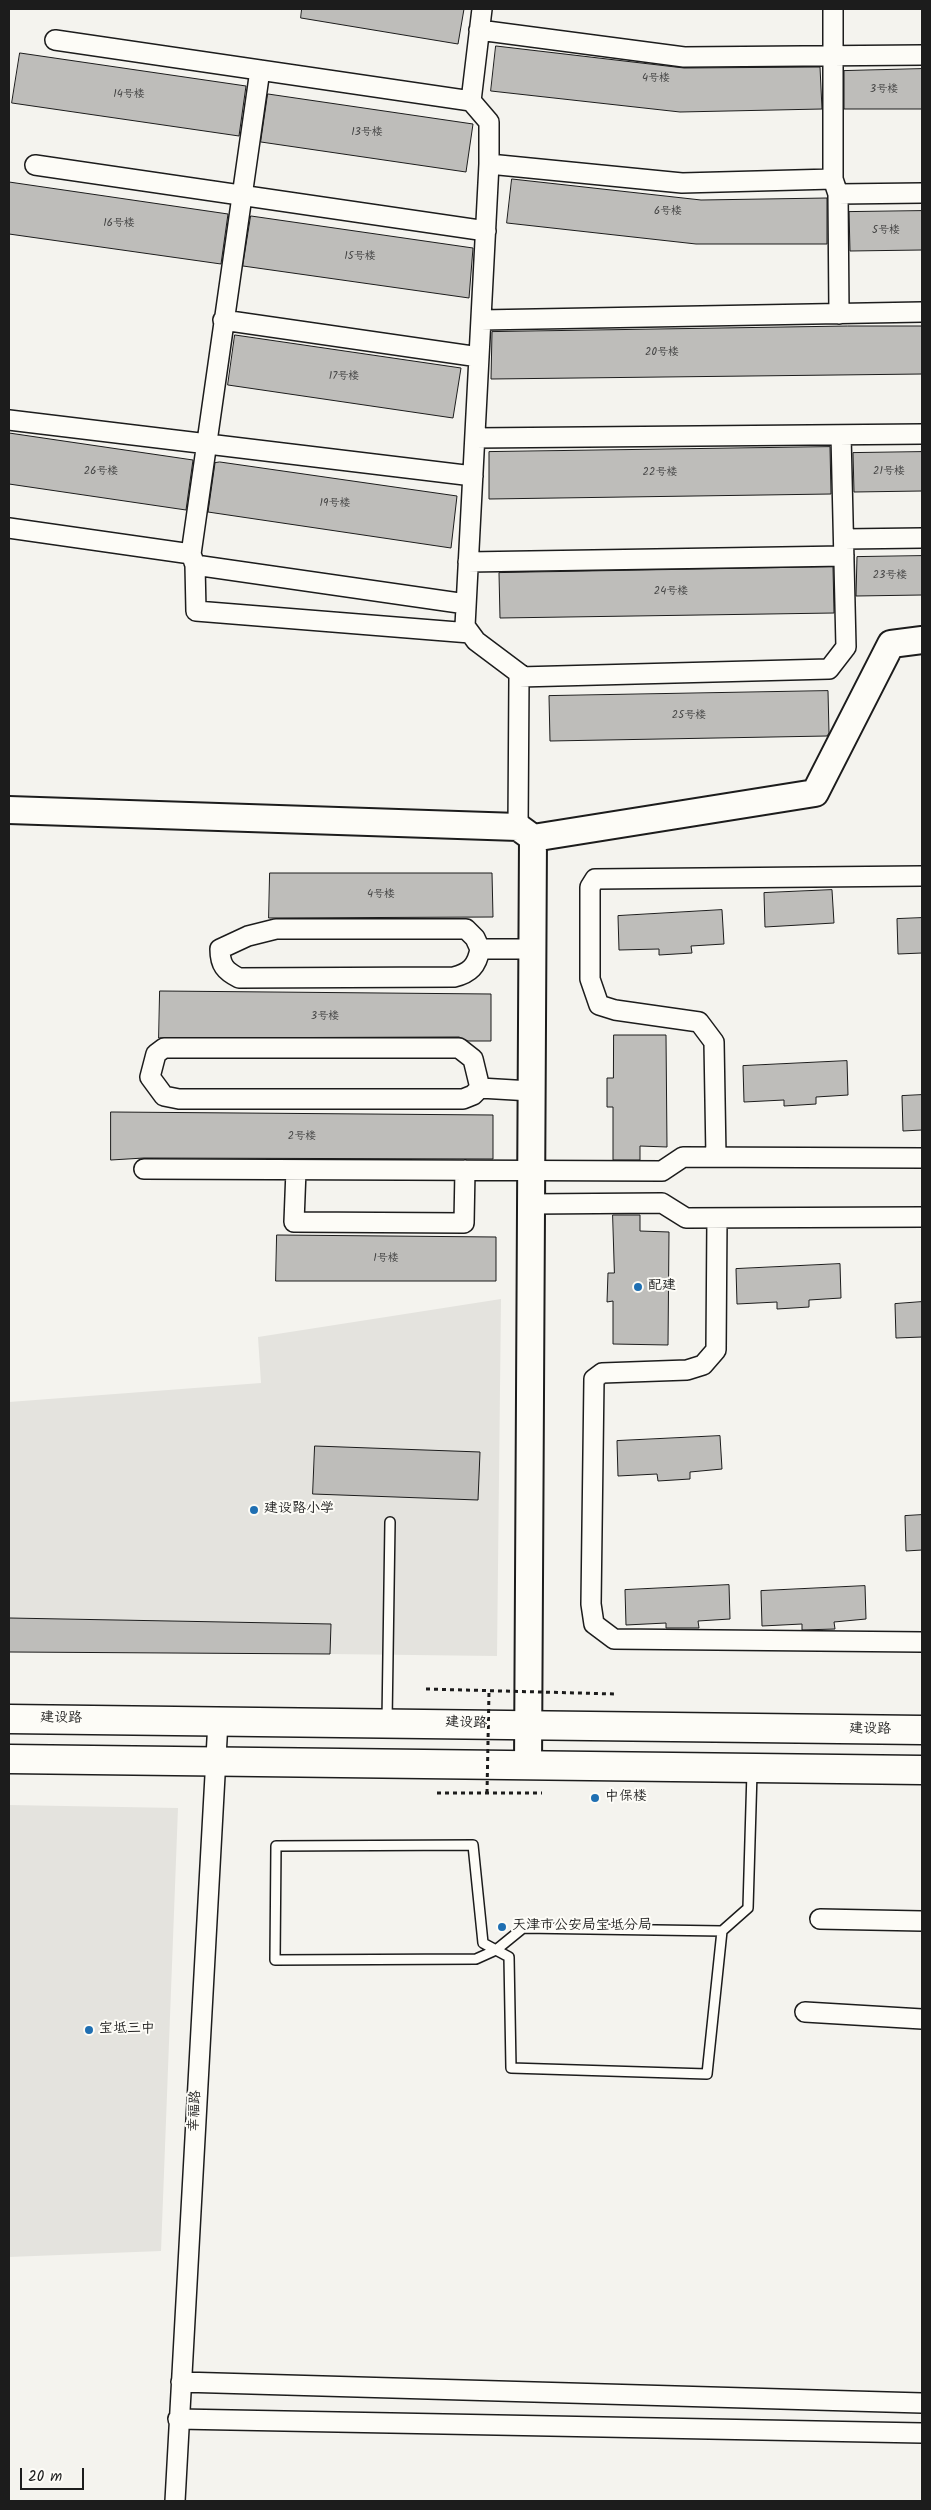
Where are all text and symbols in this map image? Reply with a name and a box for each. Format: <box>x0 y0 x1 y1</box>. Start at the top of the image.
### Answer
house number: 4号楼 <box>642 72 670 86</box>
house number: 3号楼 <box>870 83 898 97</box>
house number: 14号楼 <box>113 88 145 102</box>
house number: 13号楼 <box>351 126 383 140</box>
house number: 6号楼 <box>654 205 682 219</box>
house number: 16号楼 <box>103 217 135 231</box>
house number: 5号楼 <box>872 224 900 238</box>
house number: 15号楼 <box>344 250 376 264</box>
house number: 20号楼 <box>645 346 679 360</box>
house number: 17号楼 <box>329 370 359 384</box>
house number: 26号楼 <box>84 465 118 479</box>
house number: 21号楼 <box>873 465 905 479</box>
house number: 22号楼 <box>643 466 677 480</box>
house number: 19号楼 <box>320 497 350 511</box>
house number: 23号楼 <box>873 569 907 583</box>
house number: 24号楼 <box>654 585 688 599</box>
house number: 25号楼 <box>672 709 706 723</box>
house number: 4号楼 <box>367 888 395 902</box>
house number: 3号楼 <box>311 1010 339 1024</box>
house number: 2号楼 <box>288 1130 316 1144</box>
house number: 1号楼 <box>373 1252 399 1266</box>
place label: 配建 <box>648 1279 676 1295</box>
marker: 配建 <box>632 1281 644 1293</box>
place label: 建设路小学 <box>264 1502 334 1518</box>
marker: 建设路小学 <box>248 1504 260 1516</box>
street label: 建设路 <box>40 1710 82 1728</box>
street label: 建设路 <box>445 1715 487 1733</box>
street label: 建设路 <box>849 1721 891 1739</box>
place label: 中保楼 <box>605 1790 647 1806</box>
marker: 中保楼 <box>589 1792 601 1804</box>
place label: 天津市公安局宝坻分局 <box>512 1919 652 1935</box>
marker: 天津市公安局宝坻分局 <box>496 1921 508 1933</box>
place label: 宝坻三中 <box>99 2022 155 2038</box>
marker: 宝坻三中 <box>83 2024 95 2036</box>
street label: 幸福路 <box>187 2090 205 2132</box>
scale bar <box>22 2458 86 2490</box>
text: 20 m <box>28 2465 62 2489</box>

